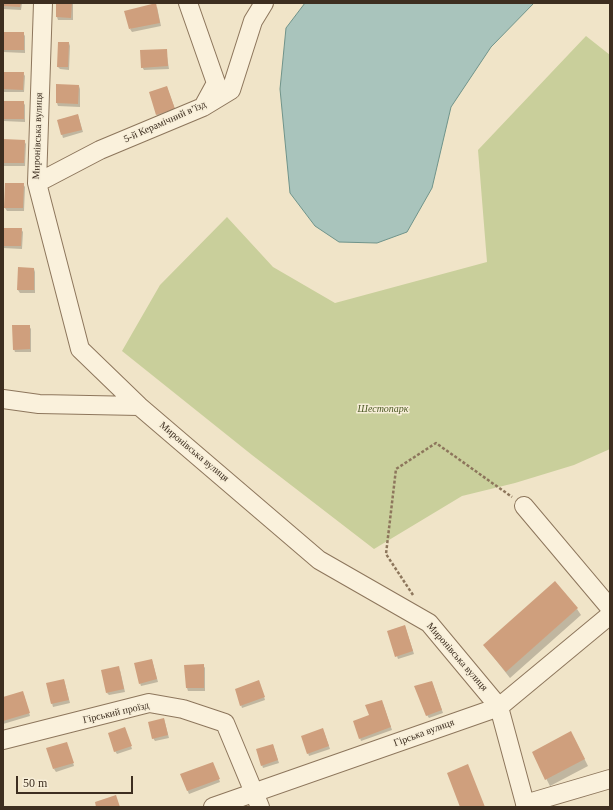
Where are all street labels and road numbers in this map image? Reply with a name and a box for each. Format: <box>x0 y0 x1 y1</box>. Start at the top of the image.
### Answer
street label: Миронівська вулиця <box>30 92 46 180</box>
street label: 5-й Керамічний в’їзд <box>122 98 208 146</box>
street label: Миронівська вулиця <box>157 419 231 485</box>
street label: Миронівська вулиця <box>424 620 490 694</box>
street label: Гірський проїзд <box>82 700 150 726</box>
street label: Гірська вулиця <box>392 717 456 749</box>

